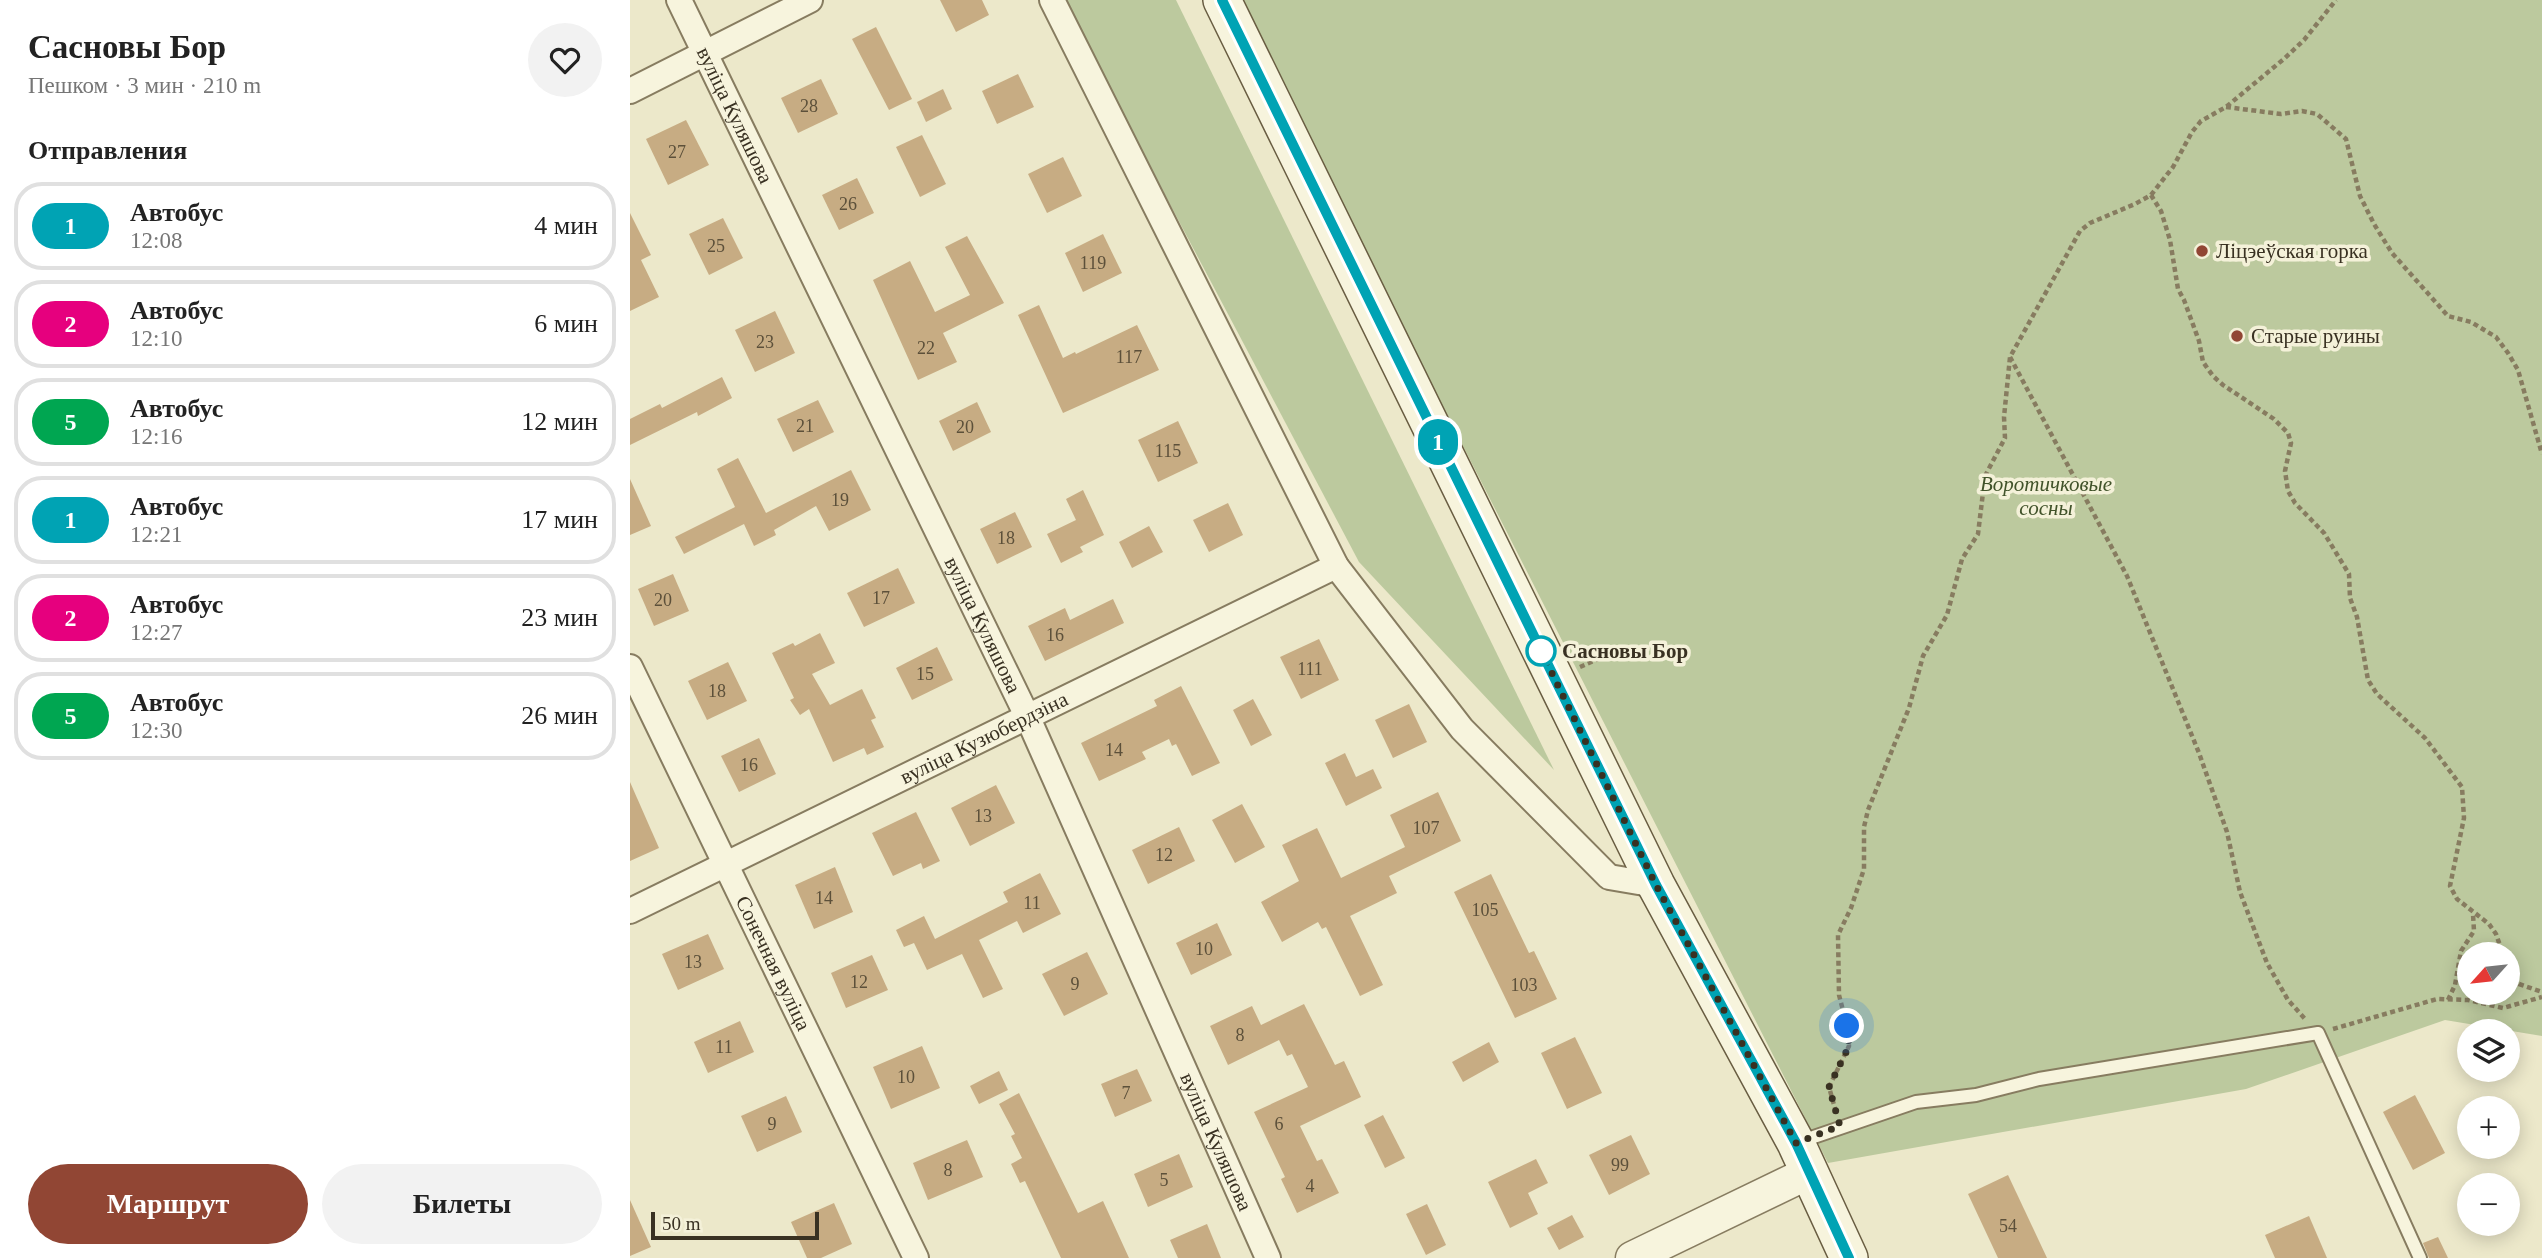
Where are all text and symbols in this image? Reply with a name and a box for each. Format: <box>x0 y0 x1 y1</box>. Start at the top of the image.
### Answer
button: heart <box>528 23 602 97</box>
text: Сасновы Бор <box>28 29 226 65</box>
street label: вуліца Куляшова <box>692 43 779 188</box>
text: Пешком · 3 мин · 210 m <box>28 73 261 98</box>
house number: 28 <box>800 96 818 116</box>
text: Отправления <box>28 136 187 165</box>
house number: 27 <box>668 142 686 162</box>
house number: 26 <box>839 194 857 214</box>
text: Автобус <box>130 198 223 227</box>
text: 4 мин <box>534 211 598 240</box>
text: 1 <box>65 213 77 239</box>
text: 12:08 <box>130 228 182 253</box>
house number: 25 <box>707 236 725 256</box>
place label: Ліцэеўская горка <box>2216 239 2369 263</box>
marker: Ліцэеўская горка <box>2194 243 2210 259</box>
house number: 119 <box>1080 253 1106 273</box>
text: Автобус <box>130 296 223 325</box>
text: 6 мин <box>534 309 598 338</box>
text: 2 <box>65 311 77 337</box>
place label: Старые руины <box>2251 324 2380 348</box>
text: 12:10 <box>130 326 182 351</box>
marker: Старые руины <box>2229 328 2245 344</box>
house number: 23 <box>756 332 774 352</box>
house number: 22 <box>917 338 935 358</box>
house number: 117 <box>1116 347 1142 367</box>
text: Автобус <box>130 394 223 423</box>
text: 12 мин <box>521 407 598 436</box>
text: 5 <box>65 409 77 435</box>
house number: 21 <box>796 416 814 436</box>
house number: 20 <box>956 417 974 437</box>
line badge: 1 <box>1415 419 1461 465</box>
text: 12:16 <box>130 424 182 449</box>
text: 1 <box>1432 429 1444 455</box>
house number: 115 <box>1155 441 1181 461</box>
park label: Воротичковые сосны <box>1980 472 2112 520</box>
house number: 19 <box>831 490 849 510</box>
text: Автобус <box>130 492 223 521</box>
text: 17 мин <box>521 505 598 534</box>
text: 1 <box>65 507 77 533</box>
text: 12:21 <box>130 522 182 547</box>
house number: 18 <box>997 528 1015 548</box>
street label: вуліца Куляшова <box>940 553 1026 698</box>
house number: 17 <box>872 588 890 608</box>
text: Автобус <box>130 590 223 619</box>
house number: 20 <box>654 590 672 610</box>
text: 23 мин <box>521 603 598 632</box>
text: 2 <box>65 605 77 631</box>
text: 12:27 <box>130 620 182 645</box>
house number: 16 <box>1046 625 1064 645</box>
marker: Сасновы Бор <box>1526 636 1556 666</box>
place label: Сасновы Бор <box>1562 639 1688 663</box>
house number: 111 <box>1297 659 1323 679</box>
house number: 15 <box>916 664 934 684</box>
house number: 18 <box>708 681 726 701</box>
street label: вуліца Кузюбердзіна <box>896 687 1072 789</box>
text: Автобус <box>130 688 223 717</box>
text: 26 мин <box>521 701 598 730</box>
text: 5 <box>65 703 77 729</box>
text: 12:30 <box>130 718 182 743</box>
house number: 14 <box>1105 740 1123 760</box>
house number: 16 <box>740 755 758 775</box>
house number: 13 <box>974 806 992 826</box>
house number: 107 <box>1413 818 1440 838</box>
house number: 12 <box>1155 845 1173 865</box>
house number: 14 <box>815 888 833 908</box>
street label: Сонечная вуліца <box>731 892 816 1035</box>
house number: 11 <box>1023 893 1041 913</box>
house number: 105 <box>1472 900 1499 920</box>
house number: 10 <box>1195 939 1213 959</box>
north arrow <box>2457 942 2520 1004</box>
map controls <box>2457 942 2520 1236</box>
house number: 13 <box>684 952 702 972</box>
house number: 12 <box>850 972 868 992</box>
house number: 9 <box>1071 974 1080 994</box>
house number: 103 <box>1511 975 1538 995</box>
your location <box>1829 1008 1864 1043</box>
button: layers <box>2457 1019 2520 1082</box>
house number: 8 <box>1236 1025 1245 1045</box>
house number: 11 <box>715 1037 733 1057</box>
house number: 10 <box>897 1067 915 1087</box>
street label: вуліца Куляшова <box>1175 1069 1258 1215</box>
house number: 7 <box>1122 1083 1131 1103</box>
button: + <box>2457 1096 2520 1159</box>
house number: 9 <box>768 1114 777 1134</box>
house number: 6 <box>1275 1114 1284 1134</box>
house number: 99 <box>1611 1155 1629 1175</box>
house number: 8 <box>944 1160 953 1180</box>
button: Маршрут <box>28 1164 308 1244</box>
button: Билеты <box>322 1164 602 1244</box>
house number: 5 <box>1160 1170 1169 1190</box>
button: − <box>2457 1173 2520 1236</box>
house number: 4 <box>1306 1176 1315 1196</box>
scale bar <box>651 1209 819 1241</box>
text: 50 m <box>662 1213 701 1234</box>
house number: 54 <box>1999 1216 2017 1236</box>

